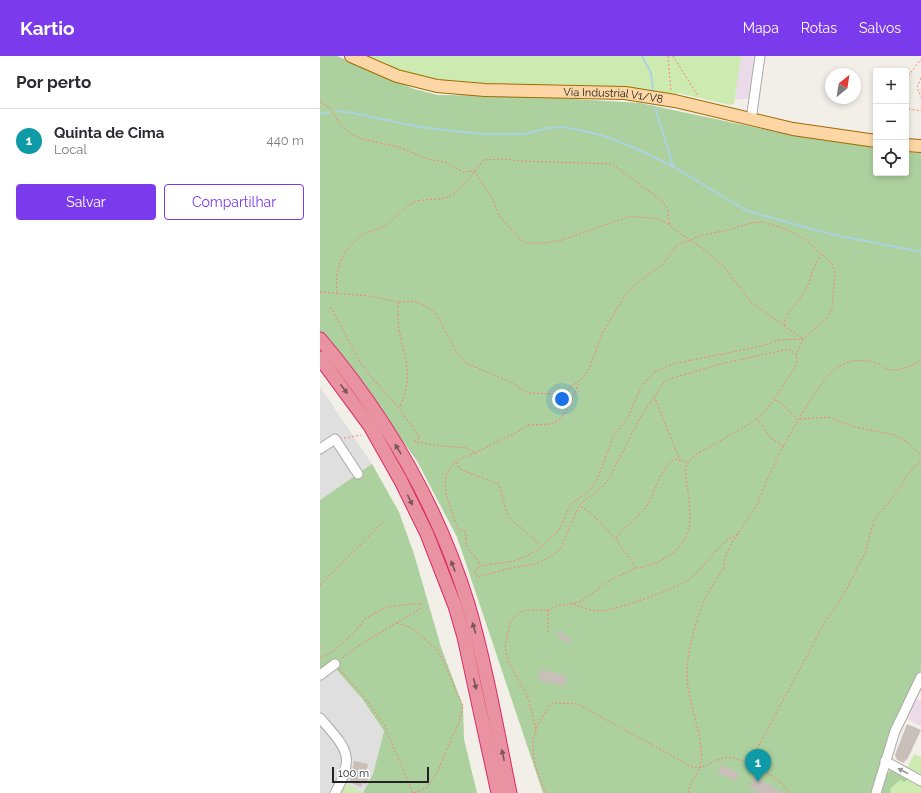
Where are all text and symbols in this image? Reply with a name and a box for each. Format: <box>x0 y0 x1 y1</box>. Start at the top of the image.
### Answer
text: Kartio <box>20 17 75 39</box>
text: Mapa <box>743 20 779 36</box>
text: Rotas <box>801 20 837 36</box>
text: Salvos <box>859 20 901 36</box>
north arrow <box>825 68 861 104</box>
map controls <box>873 68 909 176</box>
button: + <box>873 68 909 104</box>
text: Por perto <box>16 72 91 92</box>
street label: Via Industrial V1/V8 <box>563 86 664 106</box>
button: − <box>873 104 909 140</box>
text: Quinta de Cima <box>54 124 164 142</box>
text: 1 <box>26 133 32 148</box>
text: 440 m <box>267 133 304 148</box>
button: locate <box>873 140 909 176</box>
text: Local <box>54 142 87 157</box>
button: Salvar <box>16 184 156 220</box>
button: Compartilhar <box>164 184 304 220</box>
one-way arrow <box>339 384 348 395</box>
your location <box>552 389 572 409</box>
one-way arrow <box>394 443 401 455</box>
one-way arrow <box>407 495 414 506</box>
one-way arrow <box>450 560 456 572</box>
one-way arrow <box>471 622 477 634</box>
one-way arrow <box>473 678 479 690</box>
one-way arrow <box>499 749 505 761</box>
pin: 1 <box>745 749 771 782</box>
scale bar <box>332 765 429 784</box>
text: 100 m <box>338 767 369 780</box>
one-way arrow <box>897 768 909 774</box>

